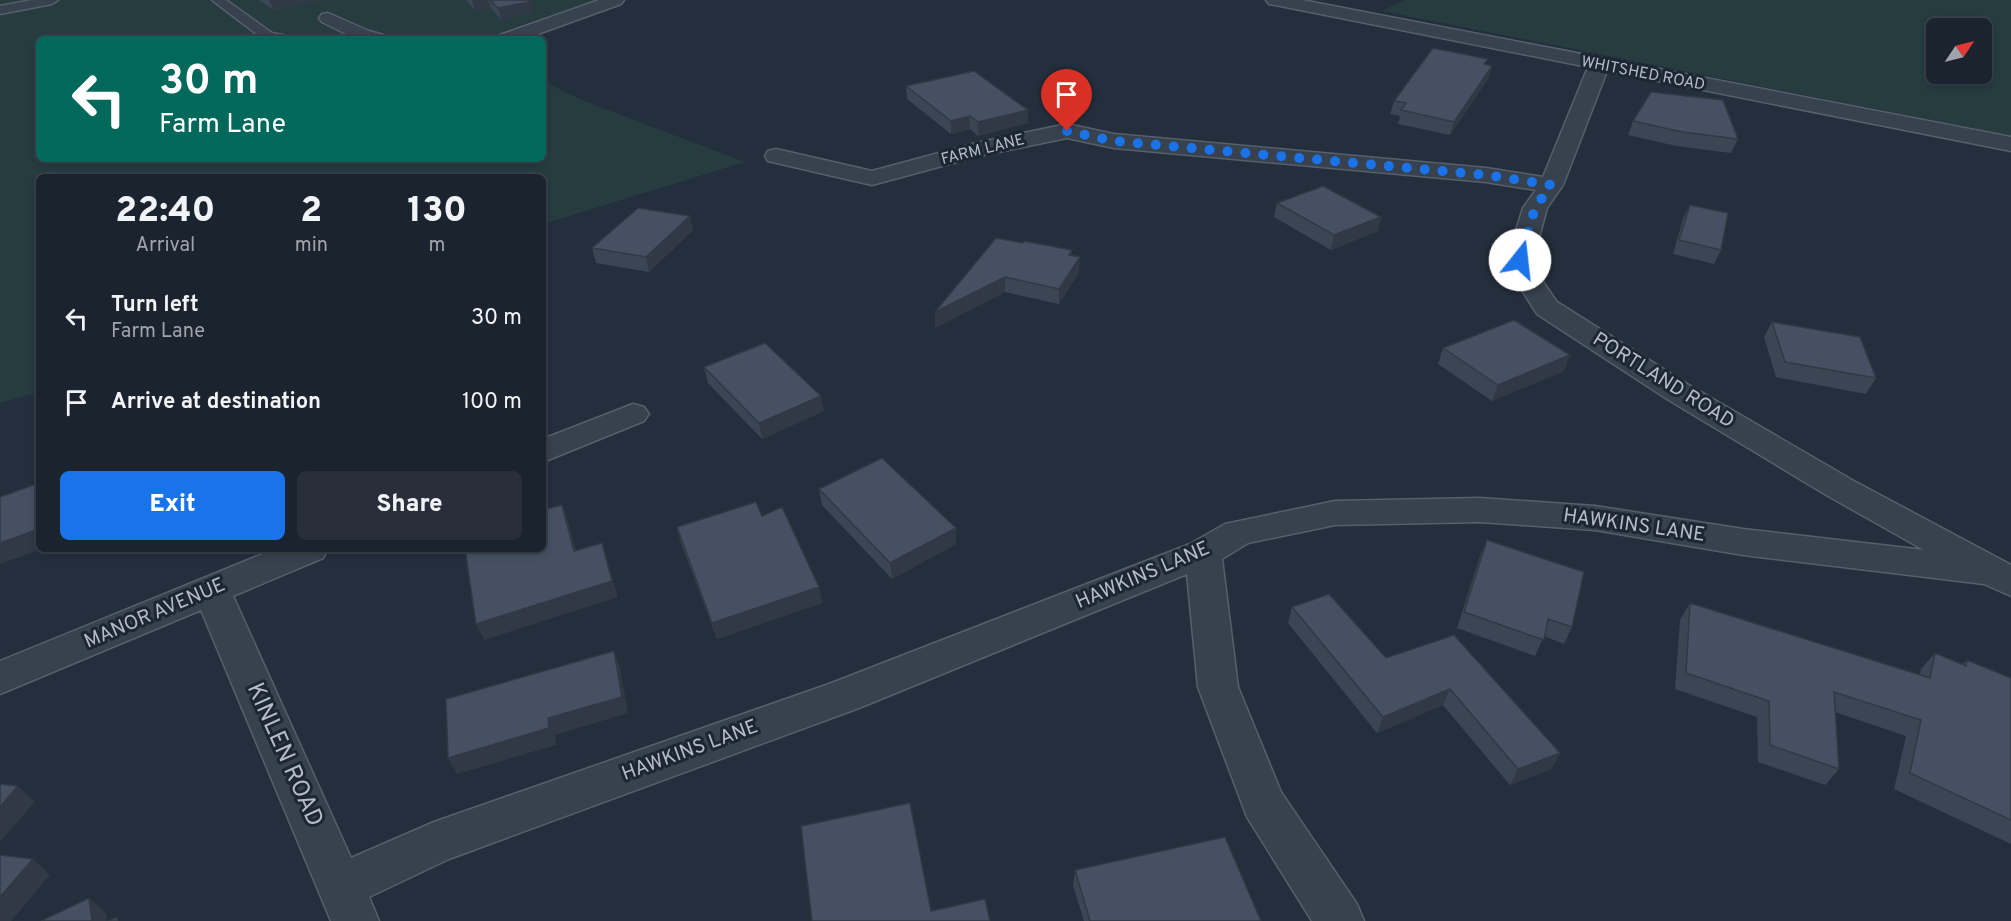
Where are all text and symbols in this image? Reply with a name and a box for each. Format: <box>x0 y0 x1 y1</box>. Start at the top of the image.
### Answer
north arrow <box>1926 18 1992 84</box>
map controls <box>1926 18 1992 84</box>
street label: WHITSHED ROAD <box>1579 52 1707 96</box>
text: 30 m <box>159 56 258 109</box>
icon: left <box>60 60 138 138</box>
pin <box>1041 69 1092 131</box>
icon: arrive <box>1050 78 1083 111</box>
text: Farm Lane <box>159 108 286 142</box>
street label: FARM LANE <box>939 130 1027 170</box>
text: 22:40 <box>115 189 215 235</box>
text: 2 <box>300 189 322 235</box>
text: 130 <box>407 189 467 235</box>
position arrow <box>1488 228 1552 292</box>
text: Arrival <box>136 233 195 259</box>
text: min <box>295 233 328 259</box>
text: m <box>429 233 445 259</box>
text: Turn left <box>111 292 199 319</box>
icon: left <box>60 302 93 335</box>
text: 30 m <box>471 305 522 332</box>
text: Farm Lane <box>111 319 205 345</box>
street label: PORTLAND ROAD <box>1587 327 1739 435</box>
icon: arrive <box>60 386 93 419</box>
text: Arrive at destination <box>111 389 321 416</box>
text: 100 m <box>462 389 522 416</box>
button: Exit <box>60 471 285 540</box>
button: Share <box>297 471 522 540</box>
street label: HAWKINS LANE <box>1561 503 1707 549</box>
street label: HAWKINS LANE <box>1072 536 1214 616</box>
street label: MANOR AVENUE <box>80 573 230 655</box>
street label: KINLEN ROAD <box>239 678 329 832</box>
street label: HAWKINS LANE <box>618 714 762 788</box>

